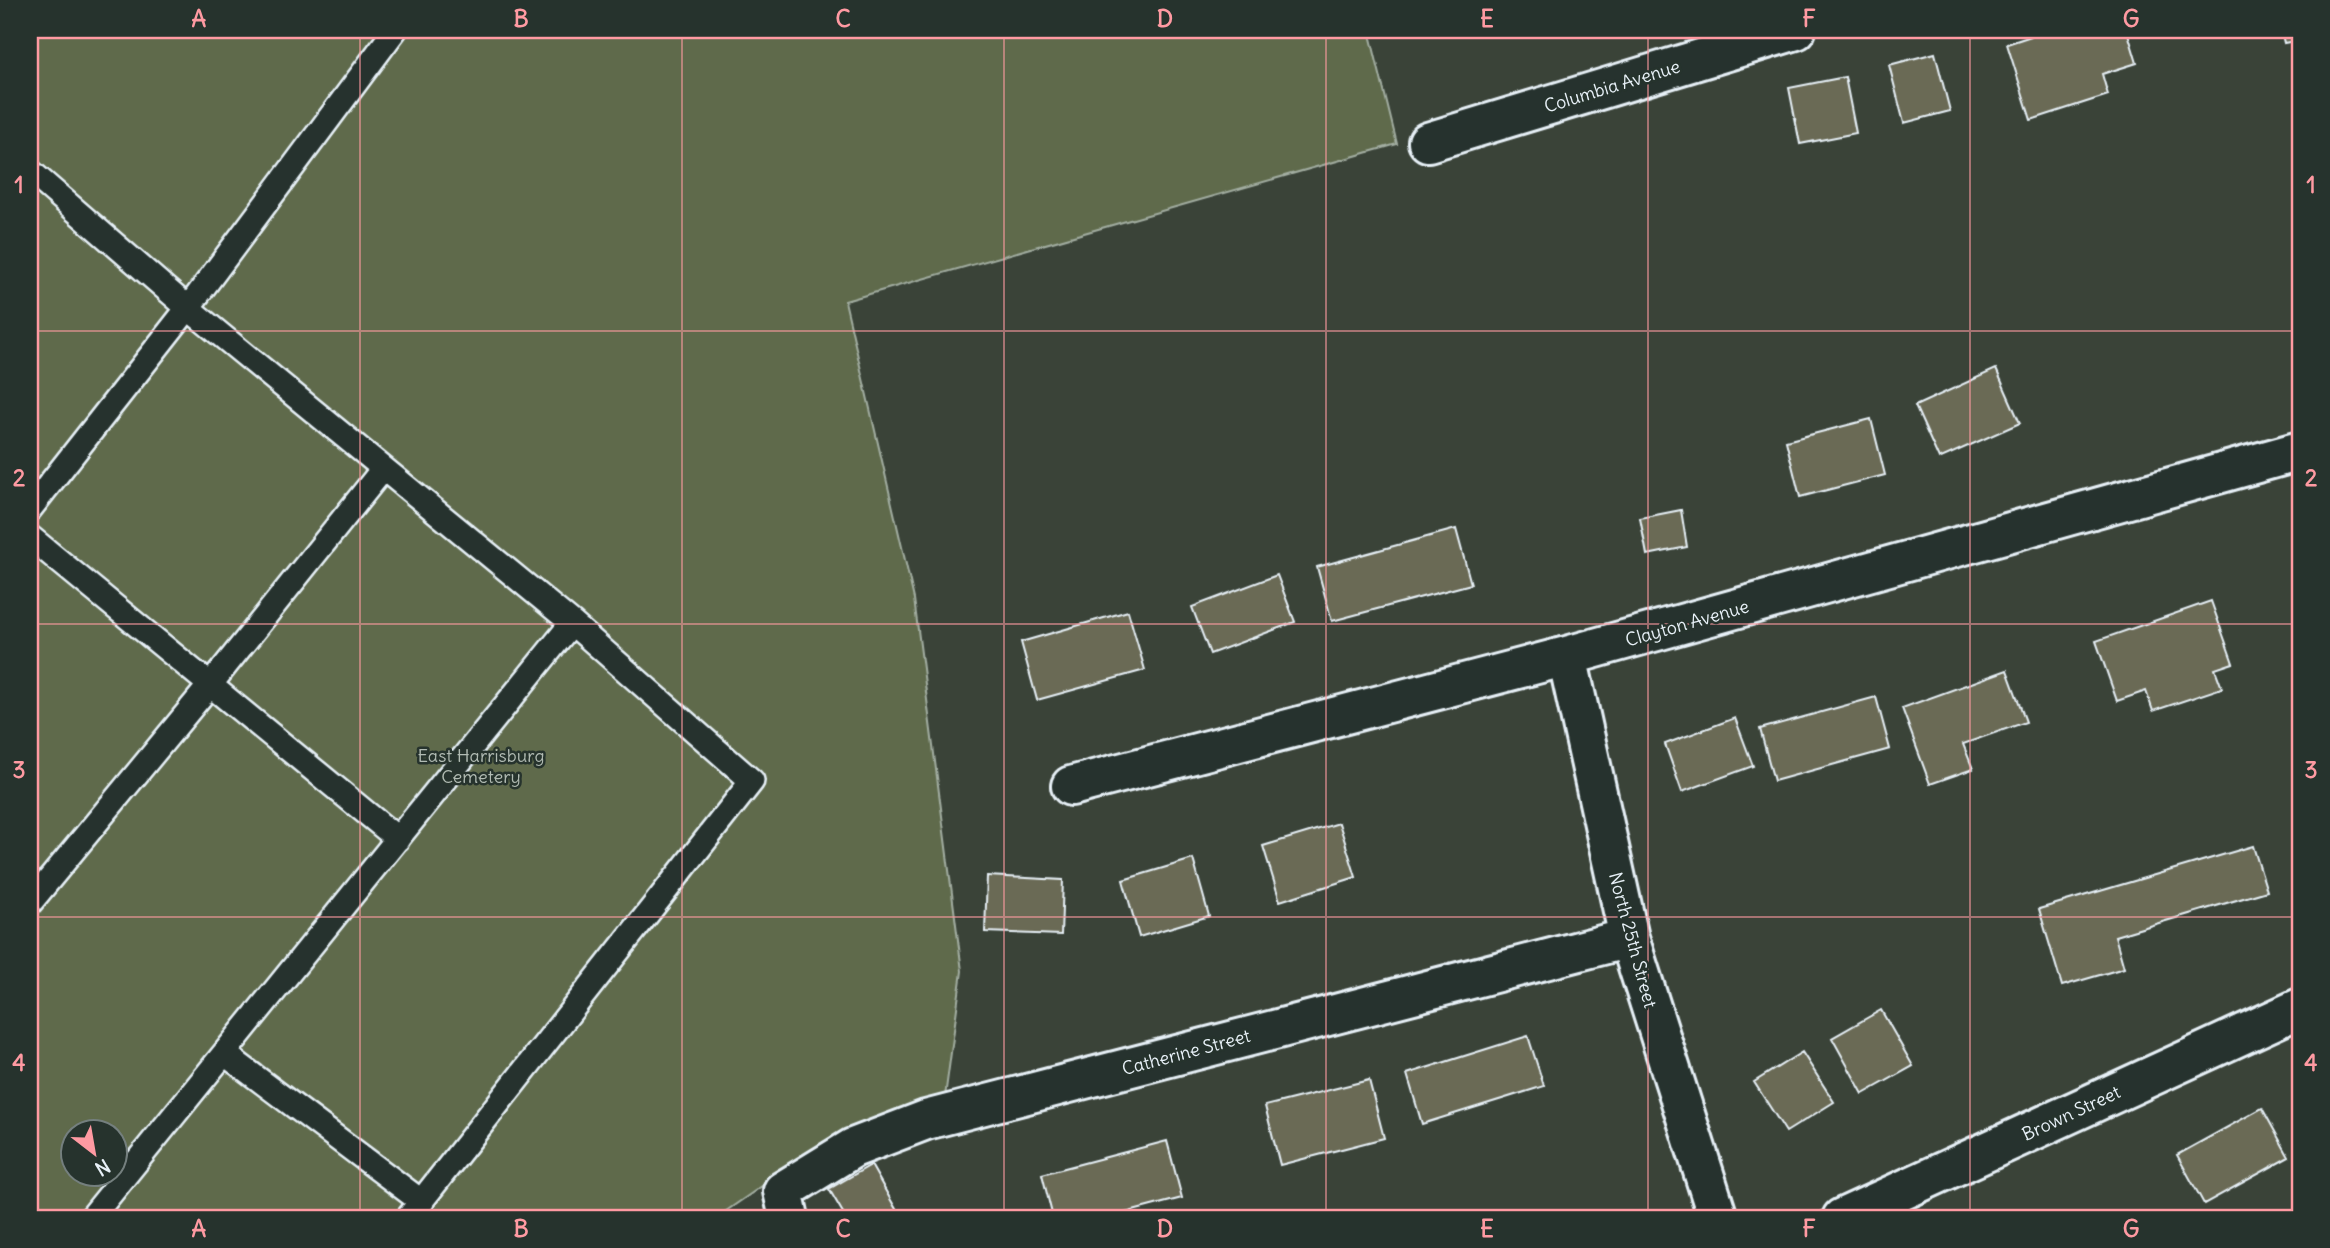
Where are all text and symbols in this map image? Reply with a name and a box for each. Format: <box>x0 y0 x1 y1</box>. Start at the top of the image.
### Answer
text: A <box>192 4 207 33</box>
text: B <box>513 4 529 33</box>
text: C <box>835 4 851 33</box>
text: D <box>1157 4 1173 33</box>
text: E <box>1480 4 1494 33</box>
text: F <box>1802 4 1816 33</box>
text: G <box>2123 4 2139 33</box>
street label: Columbia Avenue <box>1541 54 1683 118</box>
text: 1 <box>14 170 24 199</box>
text: 1 <box>2306 170 2316 199</box>
text: 2 <box>13 463 26 492</box>
text: 2 <box>2305 463 2318 492</box>
street label: Clayton Avenue <box>1623 594 1751 652</box>
park label: East Harrisburg Cemetery <box>418 744 544 788</box>
text: 3 <box>12 755 26 784</box>
text: 3 <box>2304 755 2318 784</box>
street label: North 25th Street <box>1604 870 1662 1010</box>
street label: Catherine Street <box>1119 1024 1253 1080</box>
text: 4 <box>12 1048 26 1077</box>
text: 4 <box>2304 1048 2318 1077</box>
street label: Brown Street <box>2018 1080 2124 1146</box>
north arrow <box>60 1118 130 1188</box>
text: N <box>91 1154 115 1181</box>
text: A <box>192 1214 207 1243</box>
text: B <box>513 1214 529 1243</box>
text: C <box>835 1214 851 1243</box>
text: D <box>1157 1214 1173 1243</box>
text: E <box>1480 1214 1494 1243</box>
text: F <box>1802 1214 1816 1243</box>
text: G <box>2123 1214 2139 1243</box>

